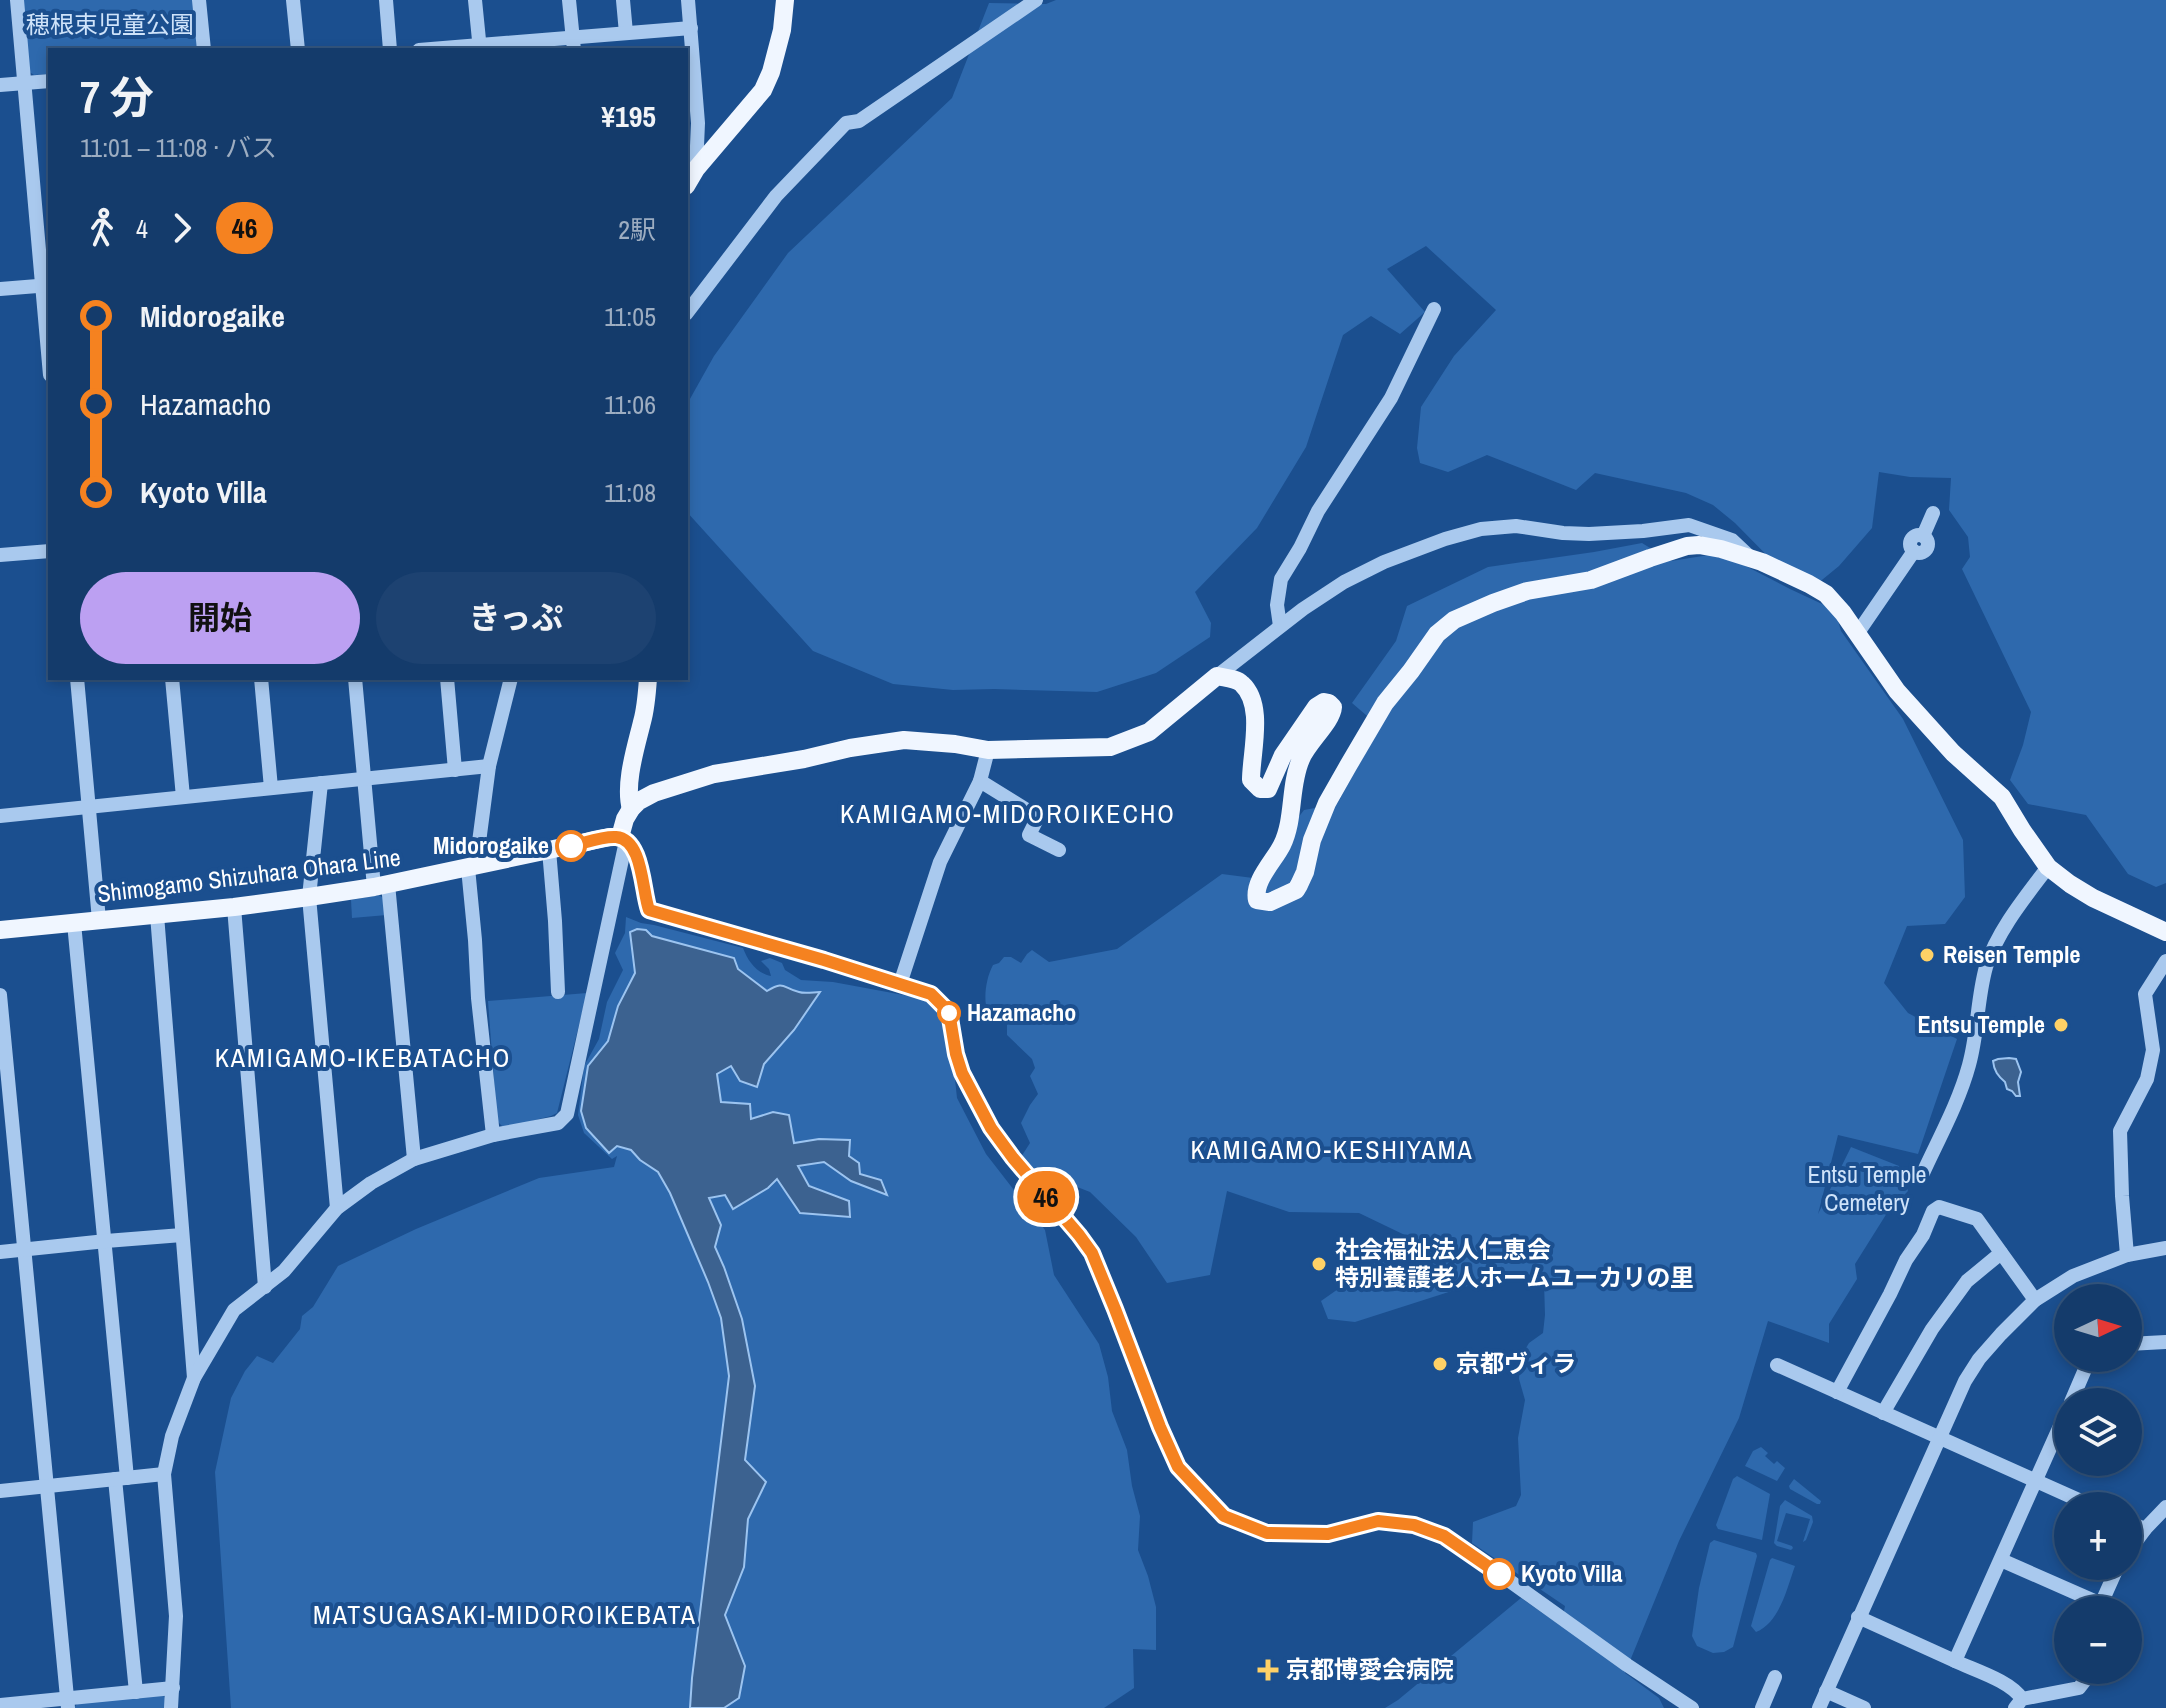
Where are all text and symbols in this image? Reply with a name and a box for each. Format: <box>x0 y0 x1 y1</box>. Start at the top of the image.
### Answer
park label: 穂根束児童公園 <box>26 8 194 40</box>
text: 7 分 <box>80 67 154 127</box>
text: ¥195 <box>601 96 656 136</box>
text: 11:01 – 11:08 · バス <box>80 130 277 165</box>
icon: walk <box>80 206 124 250</box>
icon: forward <box>160 206 204 250</box>
text: 46 <box>232 209 257 247</box>
text: 4 <box>136 211 148 246</box>
text: 2駅 <box>618 212 656 247</box>
text: Midorogaike <box>140 296 285 336</box>
text: 11:05 <box>604 299 656 334</box>
text: Hazamacho <box>140 384 271 424</box>
text: 11:06 <box>604 387 656 422</box>
text: Kyoto Villa <box>140 472 267 512</box>
text: 11:08 <box>604 475 656 510</box>
button: 開始 <box>80 572 360 664</box>
button: きっぷ <box>376 572 656 664</box>
district label: KAMIGAMO-MIDOROIKECHO <box>840 796 1176 831</box>
place label: Midorogaike <box>433 829 549 861</box>
marker: Midorogaike <box>556 831 586 861</box>
street label: Shimogamo Shizuhara Ohara Line <box>95 841 402 909</box>
place label: Reisen Temple <box>1943 938 2081 970</box>
marker: Reisen Temple <box>1918 946 1936 964</box>
place label: Hazamacho <box>967 996 1076 1028</box>
marker: Hazamacho <box>938 1002 960 1024</box>
place label: Entsu Temple <box>1917 1008 2045 1040</box>
marker: Entsu Temple <box>2052 1016 2070 1034</box>
district label: KAMIGAMO-IKEBATACHO <box>215 1040 511 1075</box>
district label: KAMIGAMO-KESHIYAMA <box>1190 1132 1474 1167</box>
park label: Entsū Temple Cemetery <box>1808 1158 1926 1218</box>
line badge: 46 <box>1010 1171 1082 1223</box>
text: 46 <box>1033 1178 1059 1216</box>
place label: 社会福祉法人仁恵会 特別養護老人ホームユーカリの里 <box>1335 1233 1694 1293</box>
marker: 社会福祉法人仁恵会 特別養護老人ホームユーカリの里 <box>1310 1255 1328 1273</box>
north arrow <box>2054 1284 2142 1372</box>
map controls <box>2054 1284 2142 1684</box>
place label: 京都ヴィラ <box>1456 1347 1576 1379</box>
marker: 京都ヴィラ <box>1431 1355 1449 1373</box>
button: layers <box>2054 1388 2142 1476</box>
button: + <box>2054 1492 2142 1580</box>
place label: Kyoto Villa <box>1521 1557 1622 1589</box>
marker: Kyoto Villa <box>1484 1559 1514 1589</box>
button: − <box>2054 1596 2142 1684</box>
district label: MATSUGASAKI-MIDOROIKEBATA <box>313 1597 697 1632</box>
place label: 京都博愛会病院 <box>1286 1653 1454 1685</box>
marker: 京都博愛会病院 <box>1257 1659 1279 1681</box>

